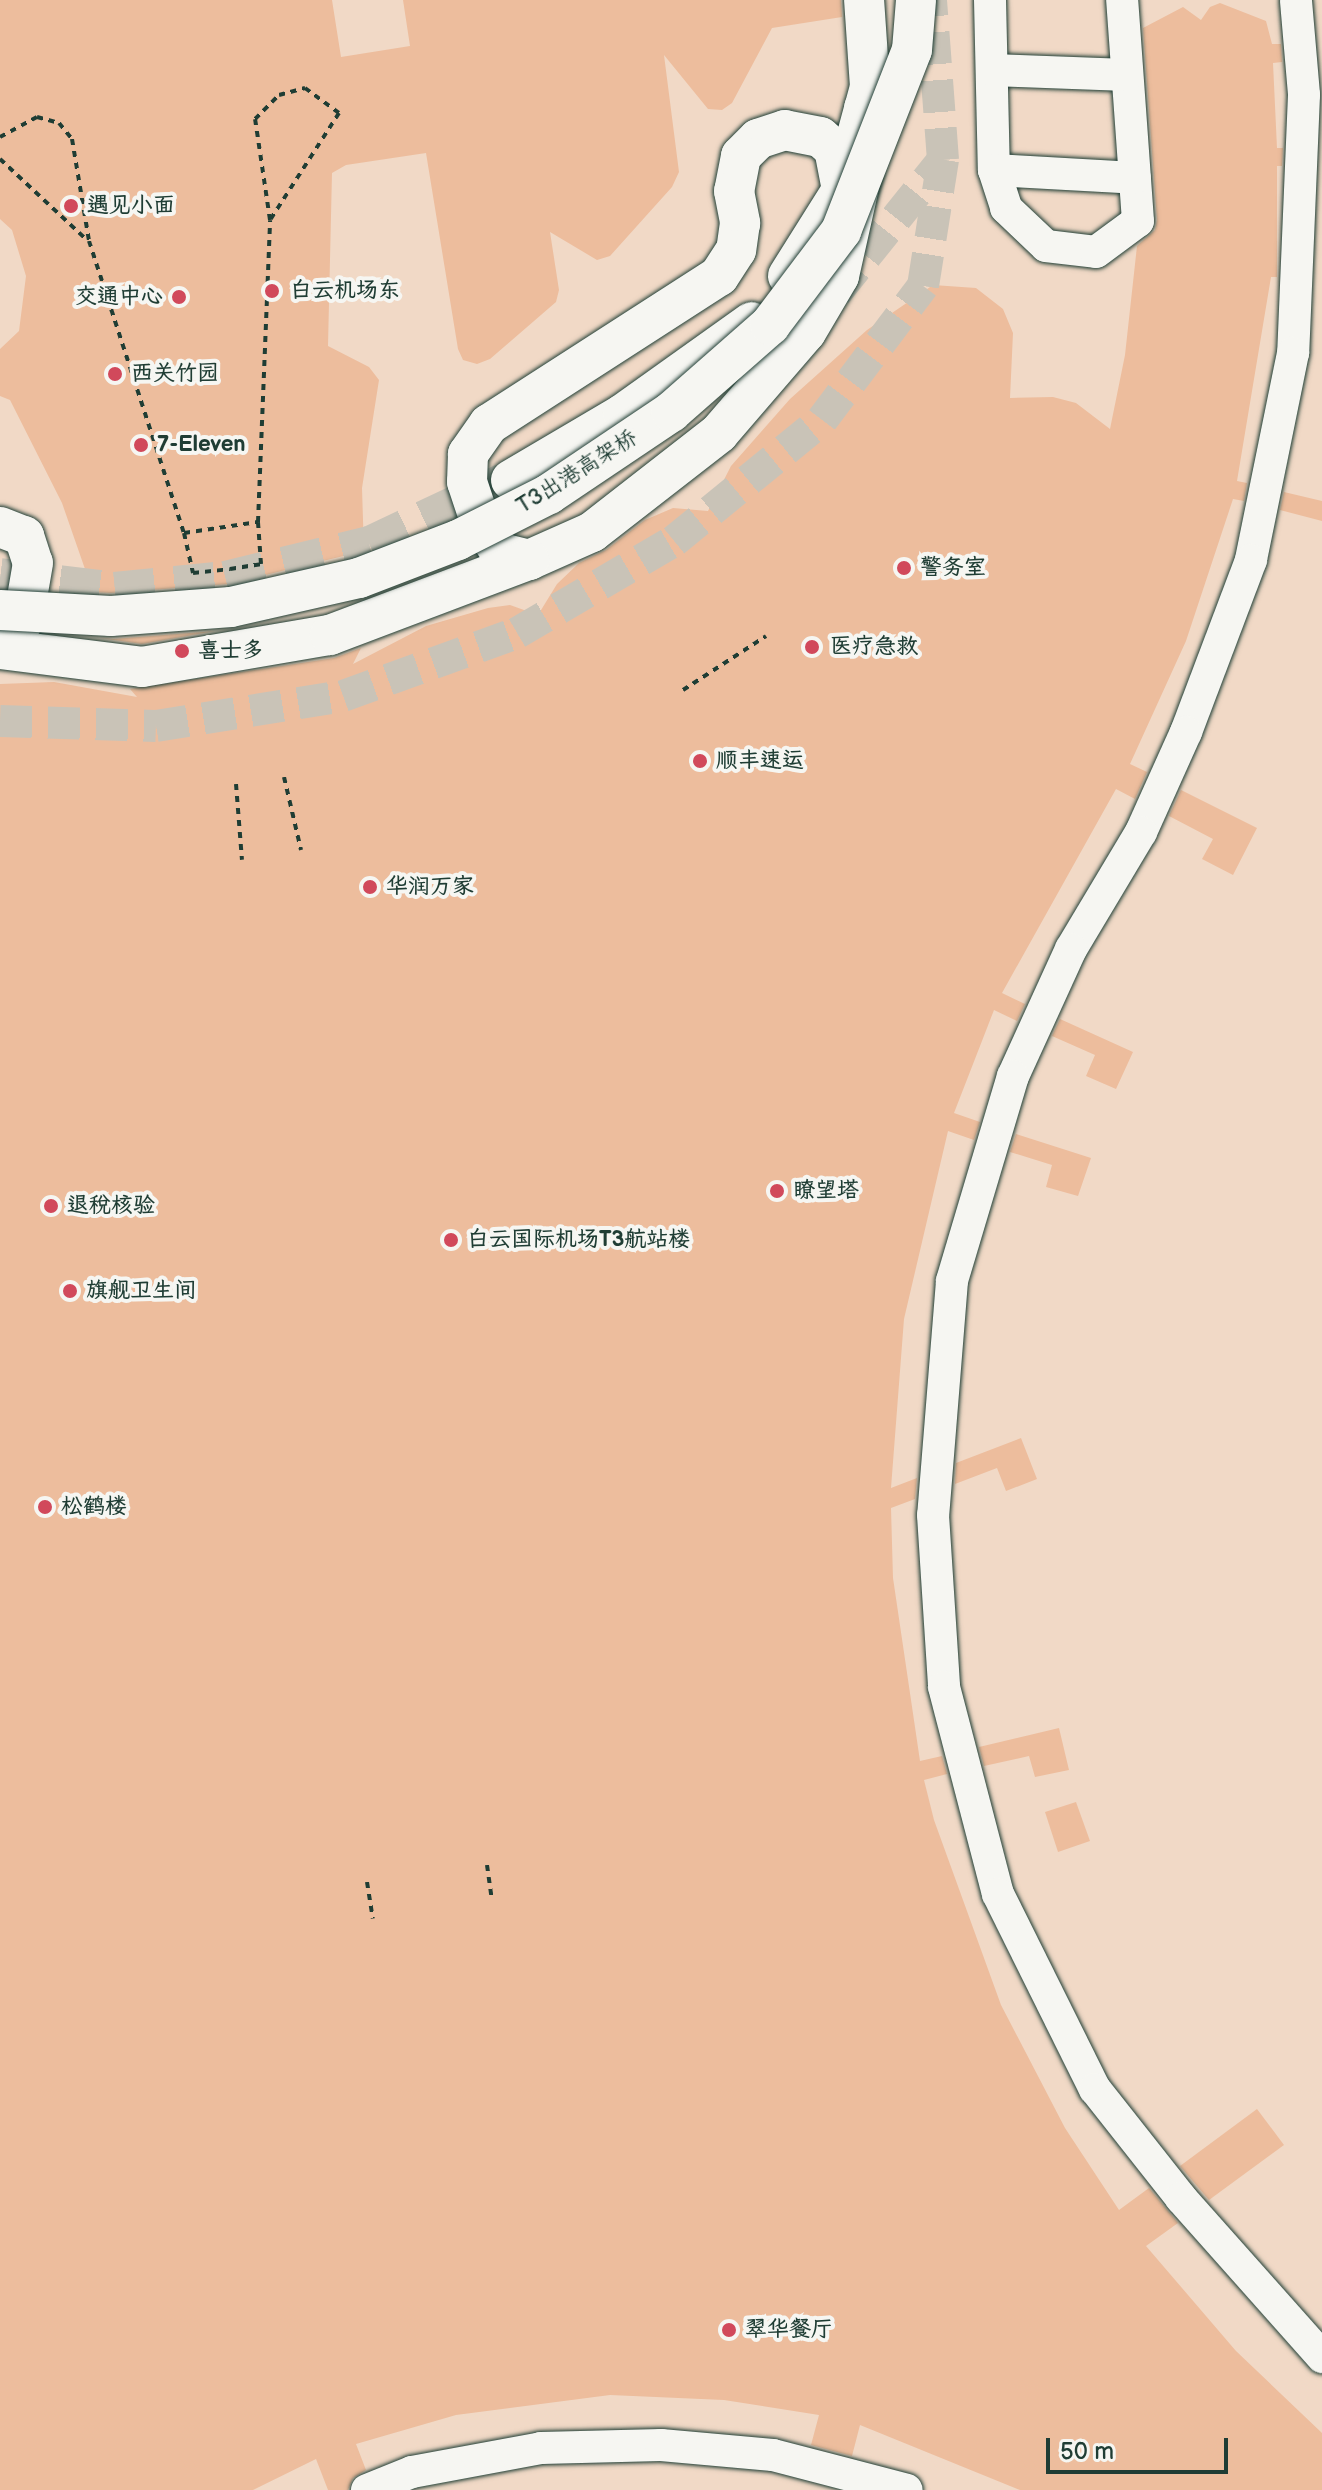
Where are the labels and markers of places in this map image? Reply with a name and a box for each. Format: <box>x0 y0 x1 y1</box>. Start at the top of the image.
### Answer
place label: 遇见小面 <box>87 193 175 219</box>
marker: 遇见小面 <box>62 197 80 215</box>
place label: 白云机场东 <box>290 278 400 304</box>
marker: 白云机场东 <box>261 280 283 302</box>
place label: 交通中心 <box>75 284 163 310</box>
marker: 交通中心 <box>170 288 188 306</box>
place label: 西关竹园 <box>131 361 219 387</box>
marker: 西关竹园 <box>106 365 124 383</box>
place label: 7-Eleven <box>157 432 246 458</box>
marker: 7-Eleven <box>132 436 150 454</box>
place label: 警务室 <box>920 555 986 581</box>
marker: 警务室 <box>895 559 913 577</box>
place label: 医疗急救 <box>830 634 918 660</box>
marker: 医疗急救 <box>801 636 823 658</box>
place label: 喜士多 <box>198 638 264 664</box>
marker: 喜士多 <box>173 642 191 660</box>
place label: 顺丰速运 <box>716 748 804 774</box>
marker: 顺丰速运 <box>691 752 709 770</box>
place label: 华润万家 <box>386 874 474 900</box>
marker: 华润万家 <box>361 878 379 896</box>
place label: 瞭望塔 <box>793 1178 859 1204</box>
marker: 瞭望塔 <box>768 1182 786 1200</box>
place label: 退税核验 <box>67 1193 155 1219</box>
marker: 退税核验 <box>42 1197 60 1215</box>
place label: 白云国际机场T3航站楼 <box>467 1227 690 1253</box>
marker: 白云国际机场T3航站楼 <box>442 1231 460 1249</box>
place label: 旗舰卫生间 <box>86 1278 196 1304</box>
marker: 旗舰卫生间 <box>61 1282 79 1300</box>
place label: 松鹤楼 <box>61 1494 127 1520</box>
marker: 松鹤楼 <box>36 1498 54 1516</box>
place label: 翠华餐厅 <box>745 2317 833 2343</box>
marker: 翠华餐厅 <box>720 2321 738 2339</box>

